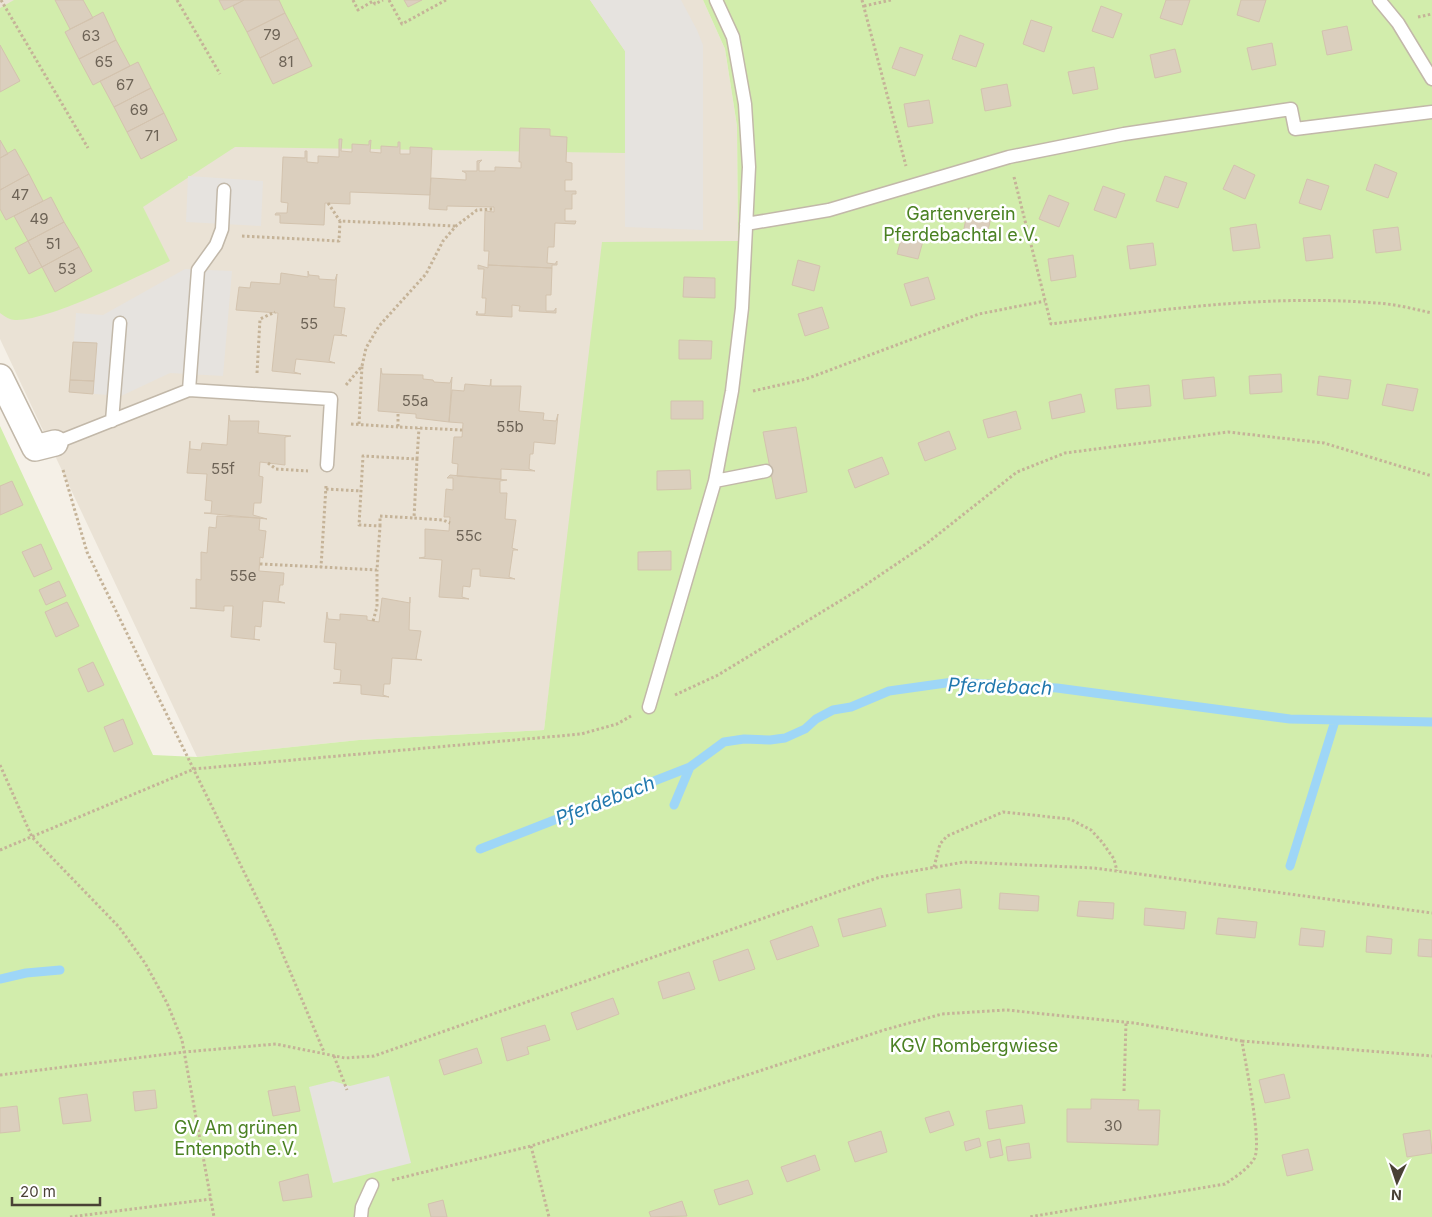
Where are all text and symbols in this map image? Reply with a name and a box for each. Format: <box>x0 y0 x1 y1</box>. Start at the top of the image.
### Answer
house number: 79 <box>263 25 281 44</box>
house number: 63 <box>82 26 100 45</box>
house number: 65 <box>95 52 113 71</box>
house number: 81 <box>278 52 294 71</box>
house number: 67 <box>116 75 134 94</box>
house number: 69 <box>130 100 148 119</box>
house number: 71 <box>145 126 159 145</box>
house number: 47 <box>11 185 29 204</box>
park label: Gartenverein Pferdebachtal e.V. <box>883 203 1039 245</box>
house number: 49 <box>30 209 49 228</box>
house number: 51 <box>45 234 61 253</box>
house number: 53 <box>58 259 76 278</box>
house number: 55 <box>300 314 318 333</box>
house number: 55a <box>402 391 428 410</box>
house number: 55b <box>496 417 524 436</box>
house number: 55f <box>211 459 235 478</box>
house number: 55c <box>456 526 482 545</box>
house number: 55e <box>230 566 256 585</box>
water label: Pferdebach <box>947 673 1053 700</box>
water label: Pferdebach <box>552 771 658 830</box>
park label: KGV Rombergwiese <box>890 1035 1058 1056</box>
house number: 30 <box>1104 1116 1122 1135</box>
park label: GV Am grünen Entenpoth e.V. <box>174 1117 298 1159</box>
north arrow <box>1372 1157 1422 1207</box>
scale bar <box>12 1174 100 1206</box>
text: 20 m <box>20 1182 56 1201</box>
text: N <box>1391 1187 1402 1204</box>

